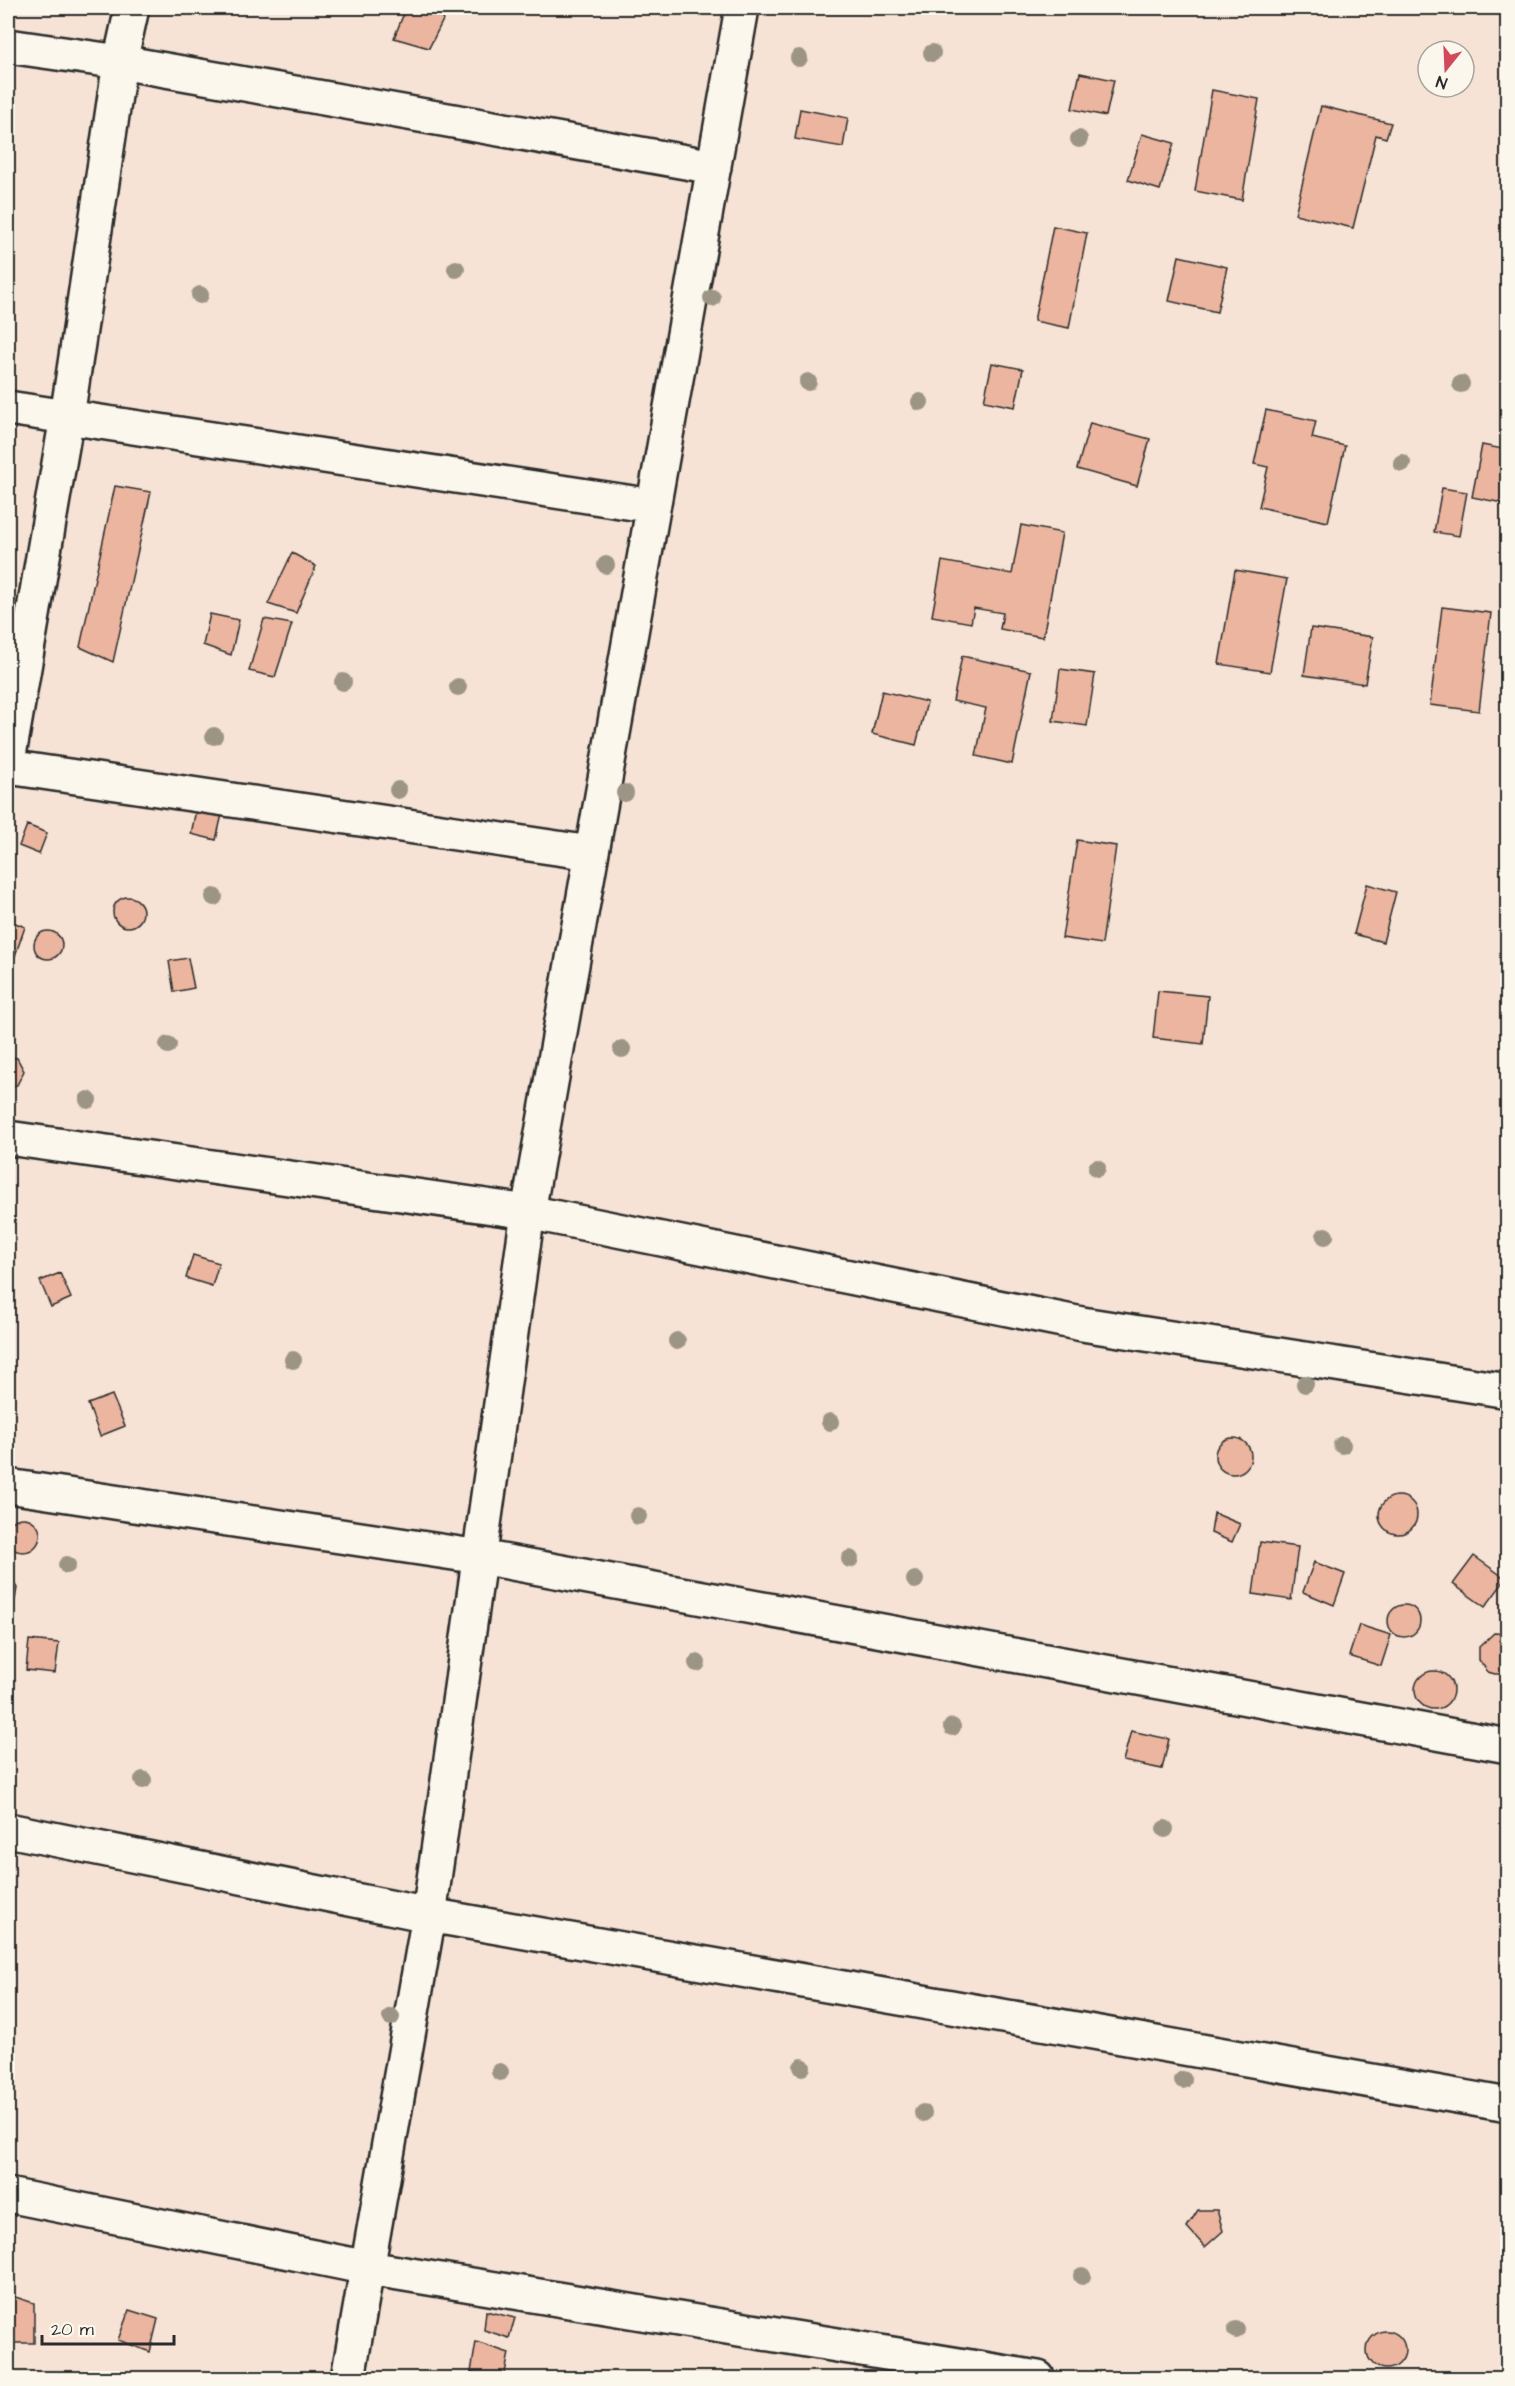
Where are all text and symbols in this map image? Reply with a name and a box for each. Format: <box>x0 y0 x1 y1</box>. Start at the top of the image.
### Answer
north arrow <box>1416 39 1476 99</box>
text: N <box>1434 70 1450 94</box>
scale bar <box>42 2308 174 2346</box>
text: 20 m <box>51 2317 94 2342</box>

